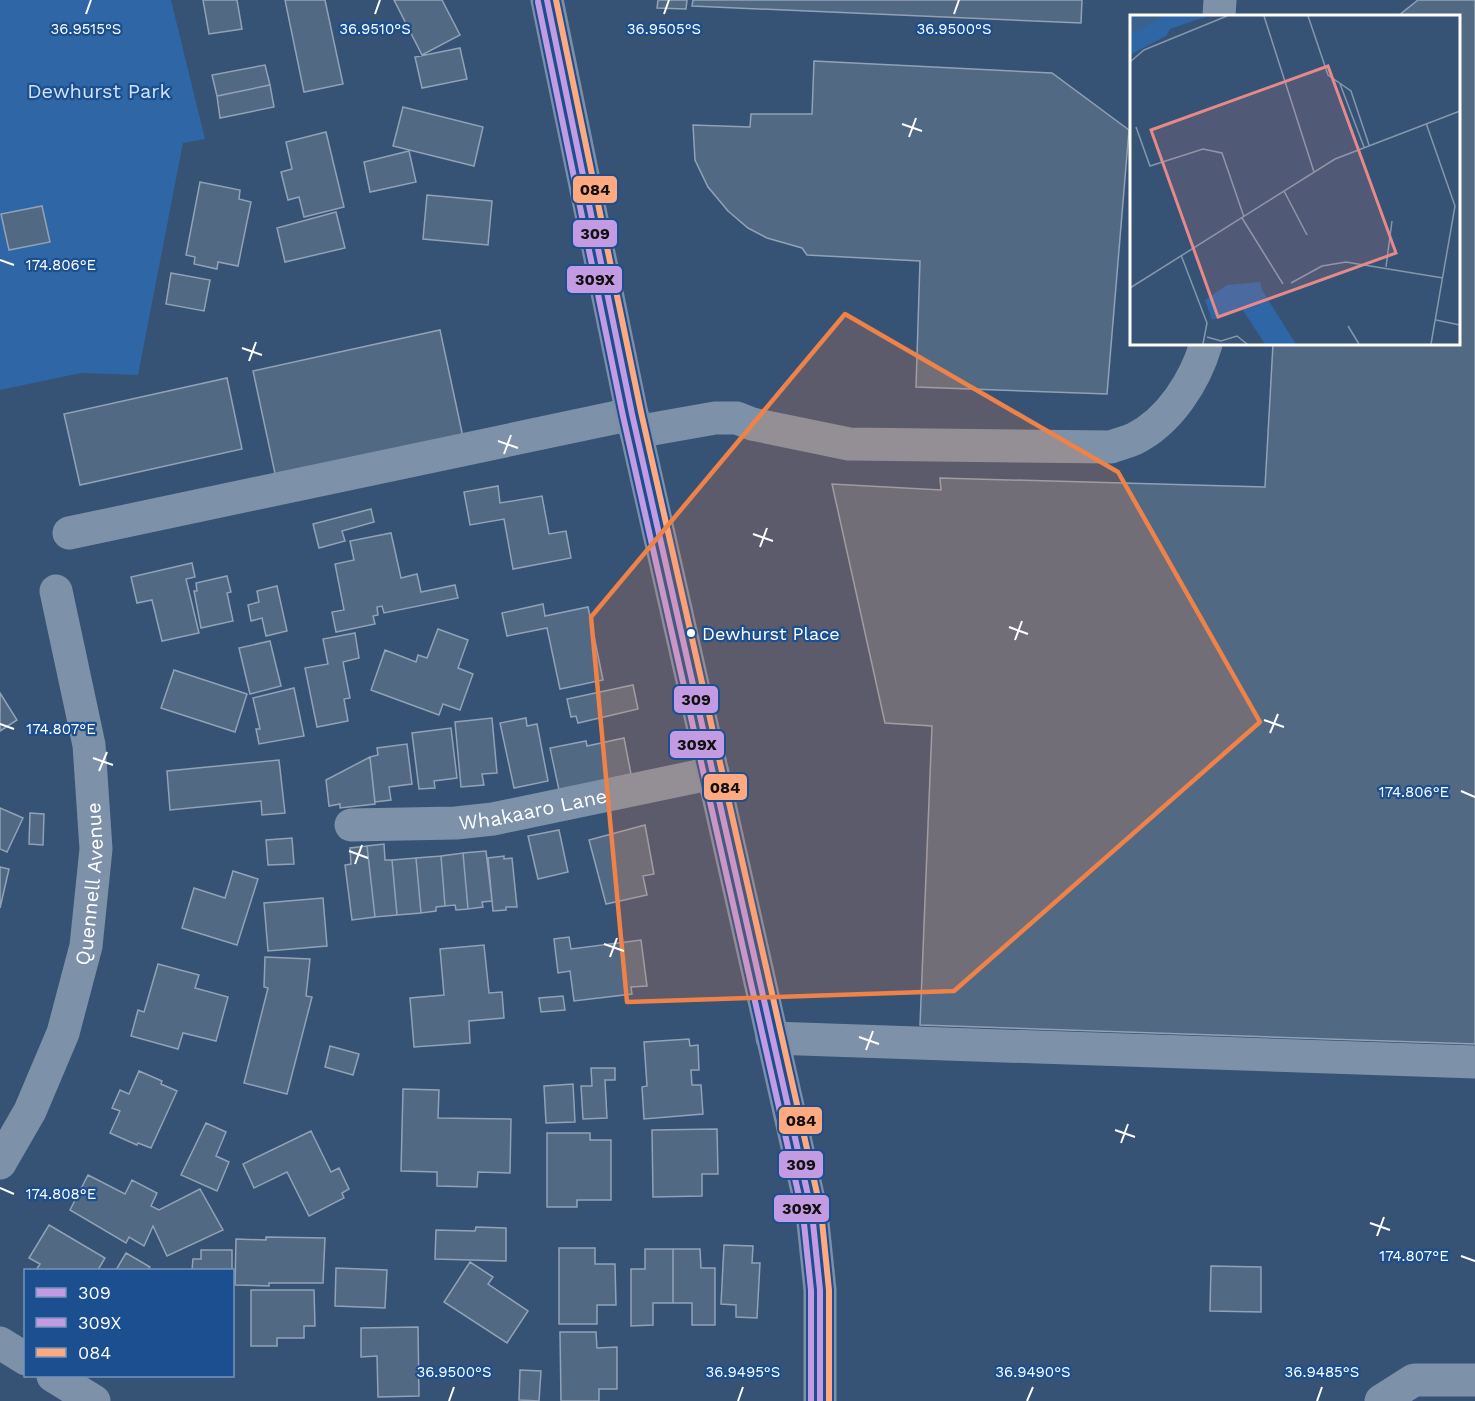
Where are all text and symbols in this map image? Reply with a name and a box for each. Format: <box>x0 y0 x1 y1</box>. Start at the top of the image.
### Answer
inset map <box>1130 15 1460 345</box>
text: 36.9515°S <box>51 20 121 38</box>
text: 36.9510°S <box>339 20 411 38</box>
text: 36.9505°S <box>627 20 701 38</box>
text: 36.9500°S <box>916 20 992 38</box>
park label: Dewhurst Park <box>27 79 171 103</box>
line badge: 084 <box>572 175 618 204</box>
text: 084 <box>580 180 610 199</box>
line badge: 309 <box>572 219 618 248</box>
text: 309 <box>580 224 610 243</box>
text: 174.806°E <box>26 256 96 274</box>
line badge: 309X <box>566 265 623 294</box>
text: 309X <box>575 270 615 289</box>
place label: Dewhurst Place <box>702 623 840 644</box>
marker: Dewhurst Place <box>685 627 697 639</box>
line badge: 309 <box>673 685 719 714</box>
text: 309 <box>681 690 711 709</box>
text: 174.807°E <box>26 720 96 738</box>
line badge: 309X <box>669 730 725 759</box>
text: 309X <box>677 735 717 754</box>
line badge: 084 <box>703 773 748 801</box>
text: 084 <box>710 778 740 797</box>
street label: Whakaaro Lane <box>457 783 609 835</box>
text: 174.806°E <box>1379 783 1449 801</box>
street label: Quennell Avenue <box>69 802 108 968</box>
line badge: 084 <box>778 1106 823 1135</box>
text: 084 <box>786 1111 816 1130</box>
line badge: 309 <box>778 1150 824 1179</box>
text: 309 <box>786 1155 816 1174</box>
text: 174.808°E <box>26 1185 96 1203</box>
line badge: 309X <box>773 1194 830 1223</box>
text: 309X <box>782 1199 822 1218</box>
text: 174.807°E <box>1379 1247 1449 1265</box>
legend <box>24 1269 234 1377</box>
text: 309 <box>78 1282 111 1303</box>
text: 309X <box>78 1312 122 1333</box>
text: 084 <box>78 1342 111 1363</box>
text: 36.9500°S <box>416 1363 492 1381</box>
text: 36.9495°S <box>706 1363 780 1381</box>
text: 36.9490°S <box>995 1363 1071 1381</box>
text: 36.9485°S <box>1285 1363 1359 1381</box>

